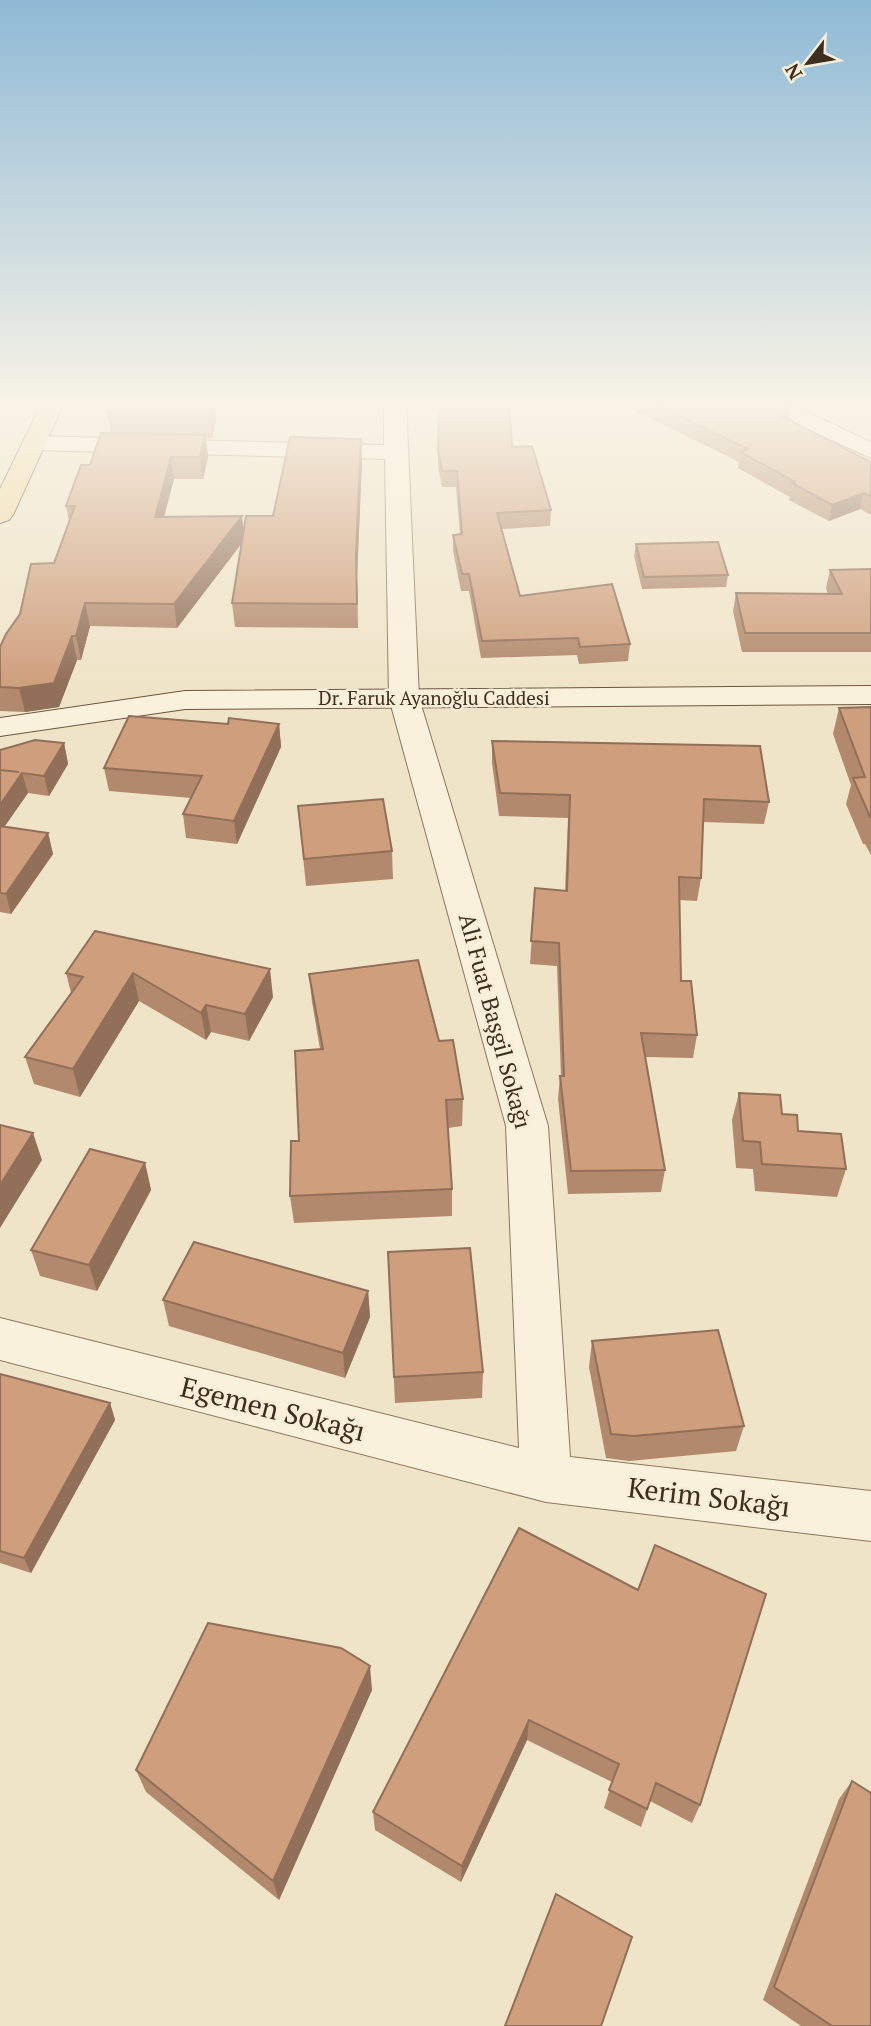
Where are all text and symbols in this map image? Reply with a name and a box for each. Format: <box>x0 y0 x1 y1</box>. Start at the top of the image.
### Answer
north arrow <box>773 28 843 98</box>
text: N <box>778 59 807 85</box>
street label: Dr. Faruk Ayanoğlu Caddesi <box>318 685 550 710</box>
street label: Ali Fuat Başgil Sokağı <box>452 910 539 1132</box>
street label: Egemen Sokağı <box>177 1368 369 1449</box>
street label: Kerim Sokağı <box>626 1468 792 1525</box>

